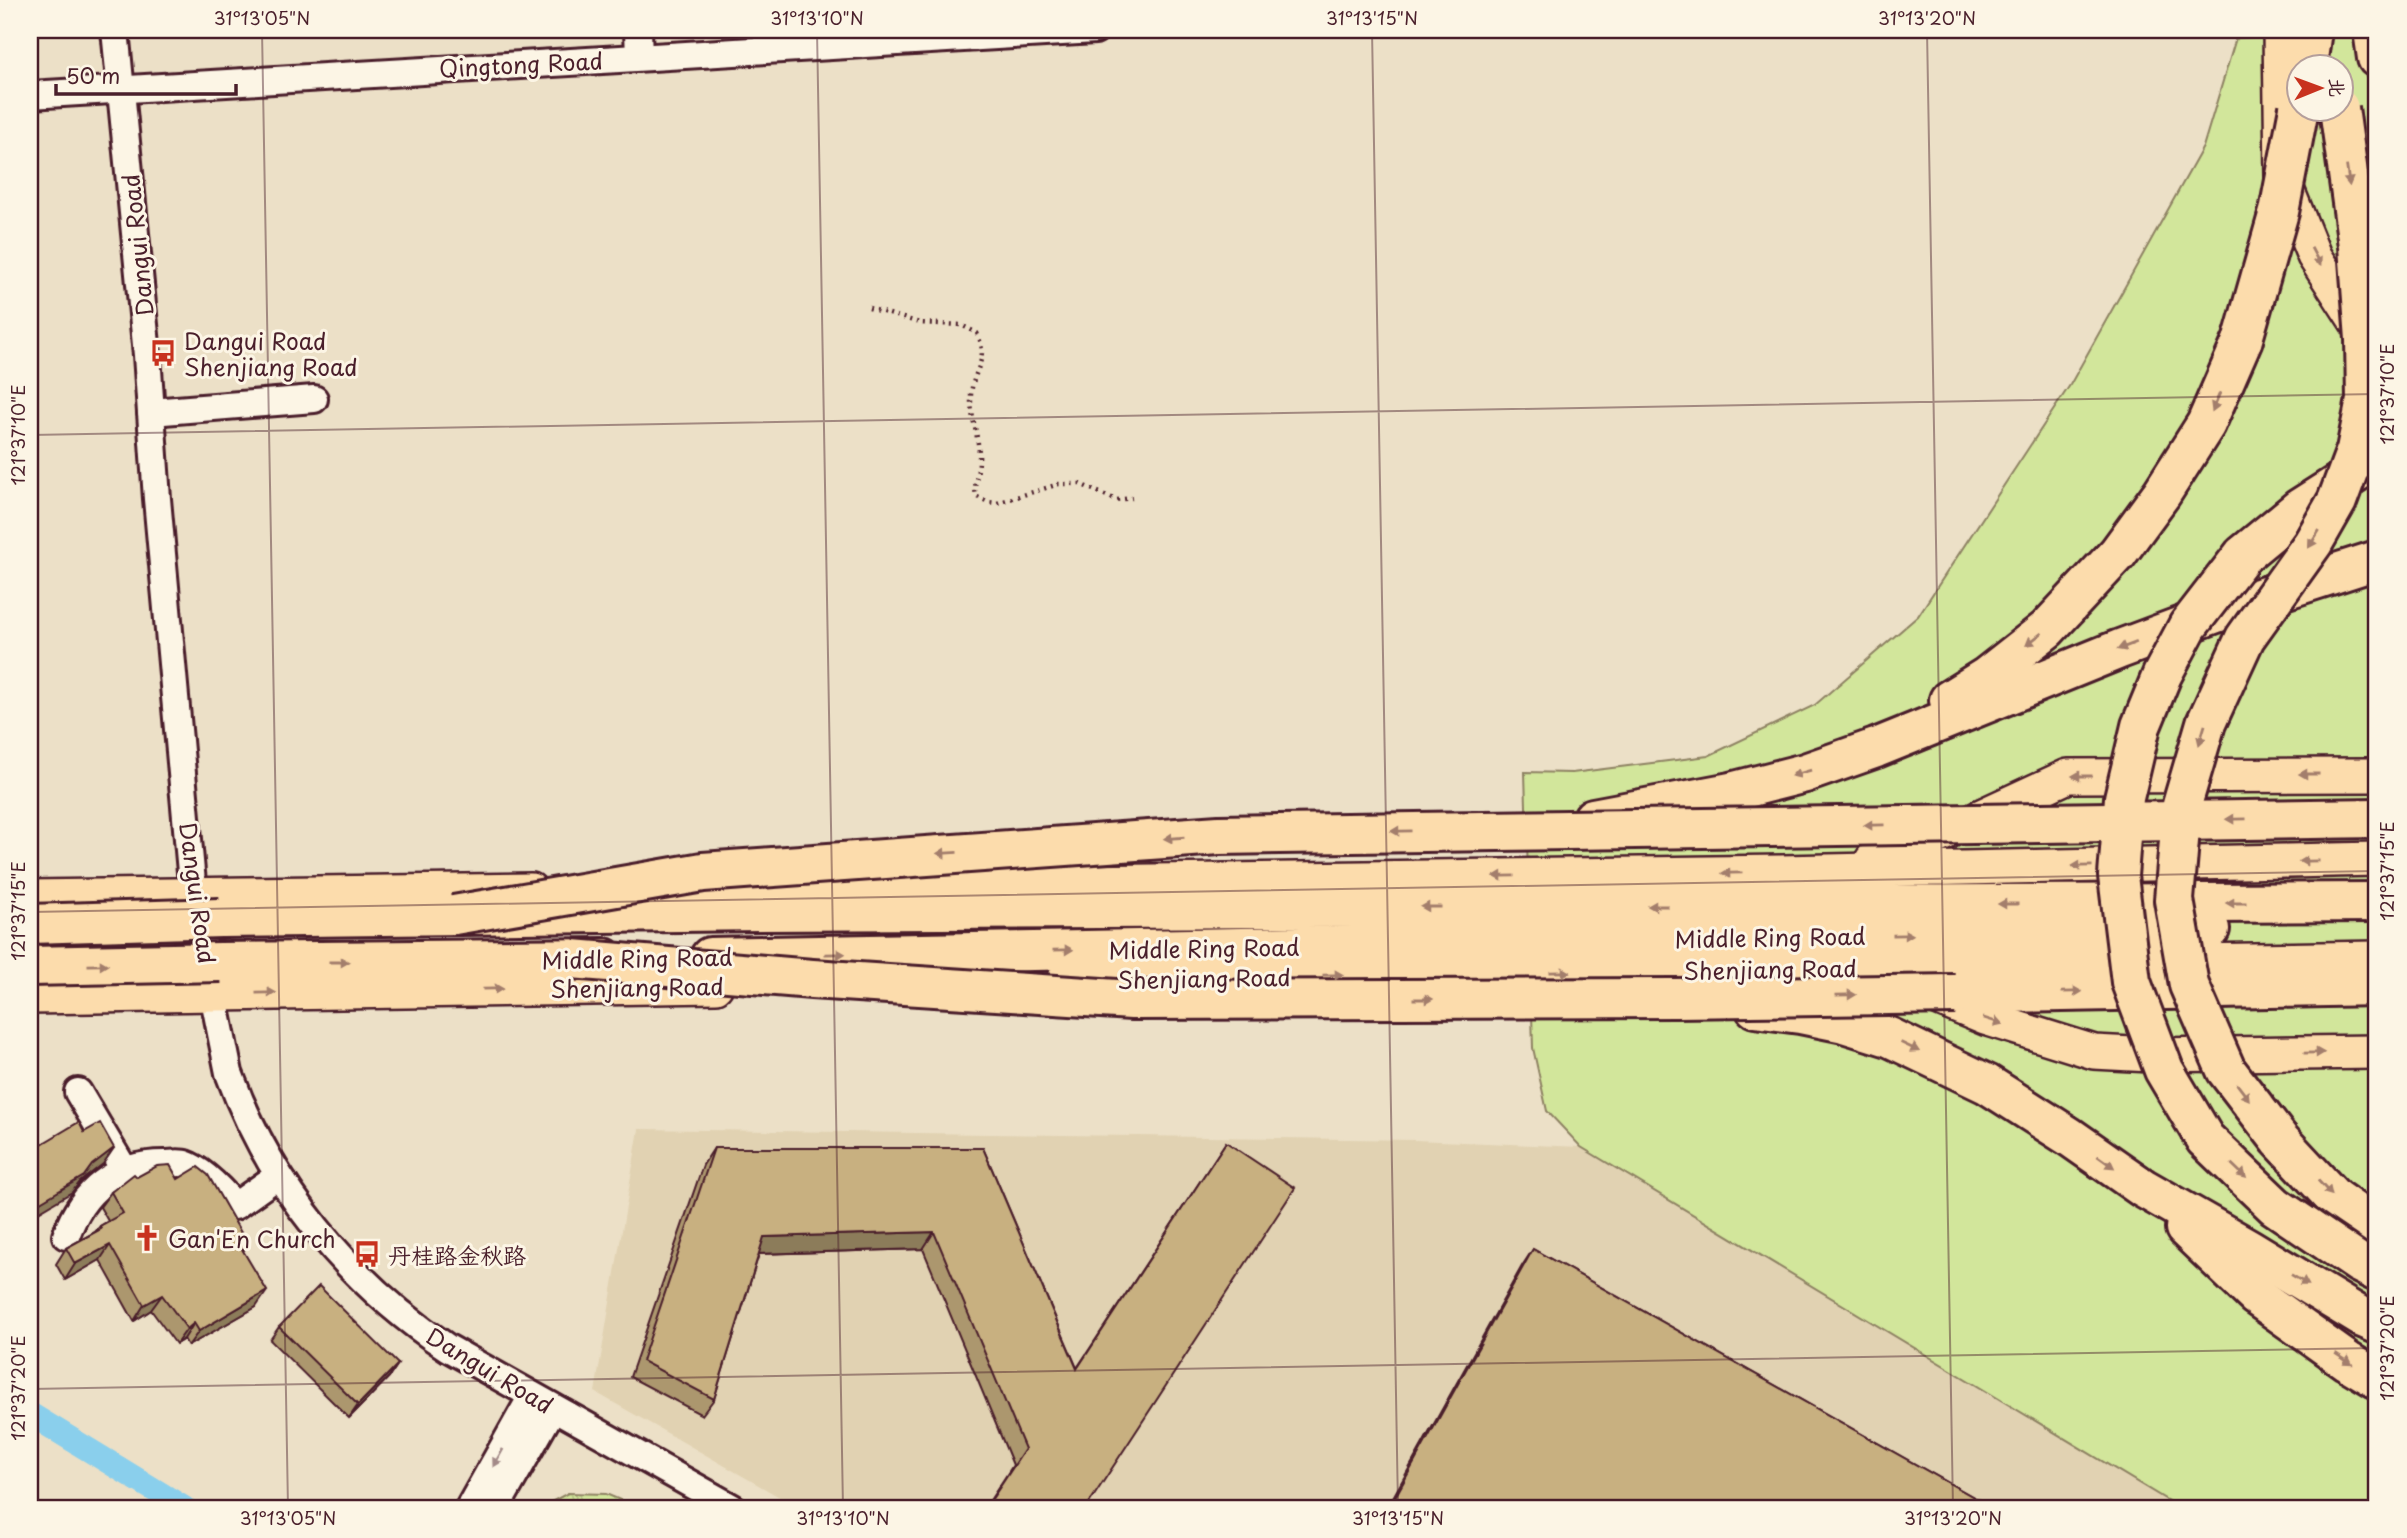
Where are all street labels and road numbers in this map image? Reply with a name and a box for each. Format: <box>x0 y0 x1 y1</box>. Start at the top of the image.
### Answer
street label: Qingtong Road <box>438 42 604 86</box>
street label: Dangui Road <box>112 172 162 318</box>
street label: Dangui Road <box>171 820 225 966</box>
street label: Middle Ring Road <box>1674 918 1866 956</box>
street label: Middle Ring Road <box>1108 929 1300 967</box>
street label: Middle Ring Road <box>541 939 733 977</box>
street label: Shenjiang Road <box>1683 950 1857 988</box>
street label: Shenjiang Road <box>1117 959 1291 997</box>
street label: Shenjiang Road <box>550 968 724 1006</box>
street label: Dangui Road <box>420 1318 560 1422</box>

